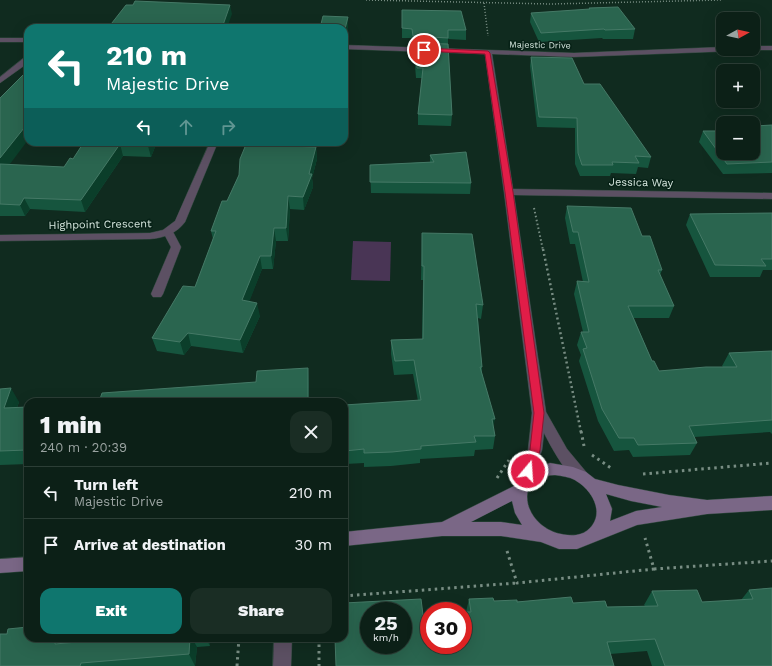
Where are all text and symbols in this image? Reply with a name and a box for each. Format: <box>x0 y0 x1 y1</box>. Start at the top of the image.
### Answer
north arrow <box>716 12 760 56</box>
map controls <box>716 12 760 160</box>
pin <box>407 33 441 67</box>
text: 210 m <box>106 39 187 72</box>
icon: arrive <box>413 39 435 61</box>
street label: Majestic Drive <box>509 39 571 51</box>
icon: left <box>40 40 92 92</box>
button: + <box>716 64 760 108</box>
text: Majestic Drive <box>106 73 229 94</box>
icon: left <box>133 116 155 138</box>
icon: ahead <box>175 116 197 138</box>
icon: right <box>217 116 239 138</box>
button: − <box>716 116 760 160</box>
street label: Jessica Way <box>609 175 674 190</box>
street label: Highpoint Crescent <box>48 217 152 232</box>
text: 1 min <box>40 411 102 439</box>
button: close <box>290 411 332 453</box>
text: 240 m · 20:39 <box>40 440 127 455</box>
position arrow <box>507 450 549 492</box>
text: Turn left <box>74 476 138 494</box>
icon: left <box>40 482 62 504</box>
text: 210 m <box>289 484 332 502</box>
text: Majestic Drive <box>74 494 163 509</box>
icon: arrive <box>40 534 62 556</box>
text: Arrive at destination <box>74 536 226 554</box>
text: 30 m <box>295 536 332 554</box>
button: Exit <box>40 588 182 634</box>
button: Share <box>190 588 332 634</box>
speed limit sign: 30 <box>420 602 472 654</box>
text: 25 <box>374 611 398 635</box>
text: km/h <box>373 632 399 643</box>

